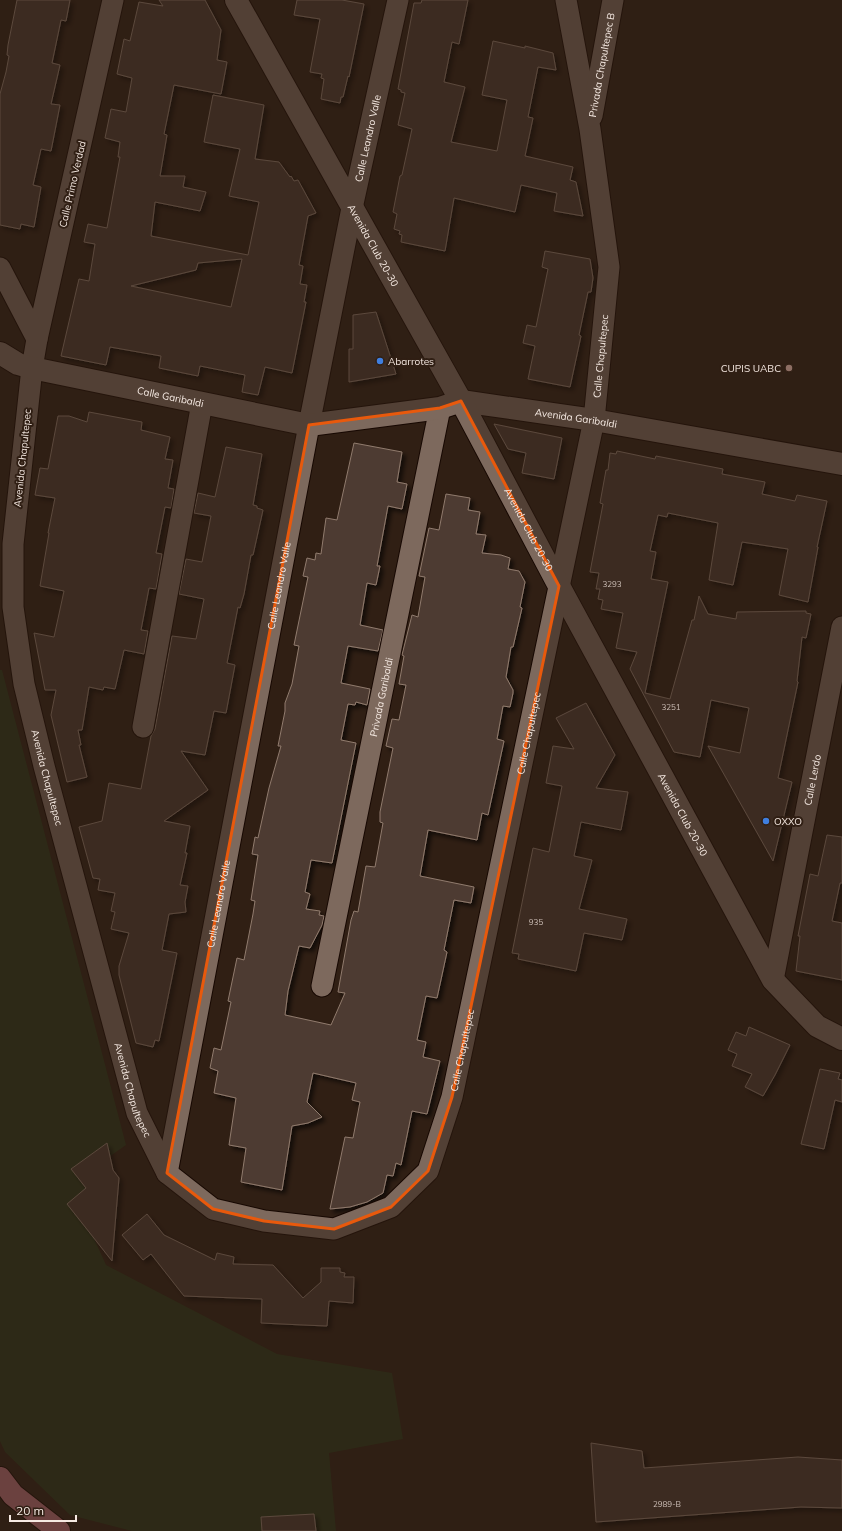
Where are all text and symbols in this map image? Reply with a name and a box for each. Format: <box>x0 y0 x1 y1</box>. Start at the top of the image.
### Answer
street label: Privada Chapultepec B <box>586 11 618 118</box>
street label: Calle Leandro Valle <box>352 94 384 183</box>
street label: Calle Primo Verdad <box>56 140 89 229</box>
street label: Avenida Club 20-30 <box>345 202 401 289</box>
street label: Calle Chapultepec <box>590 314 611 399</box>
place label: Abarrotes <box>388 355 434 368</box>
marker: Abarrotes <box>375 356 385 366</box>
place label: CUPIS UABC <box>721 362 781 375</box>
marker: CUPIS UABC <box>784 363 794 373</box>
street label: Calle Garibaldi <box>136 384 205 410</box>
street label: Avenida Garibaldi <box>534 406 618 431</box>
street label: Avenida Chapultepec <box>11 408 34 508</box>
street label: Avenida Club 20-30 <box>501 486 556 573</box>
street label: Calle Leandro Valle <box>264 541 294 630</box>
house number: 3293 <box>602 579 622 589</box>
street label: Privada Garibaldi <box>367 656 396 738</box>
street label: Calle Chapultepec <box>514 691 544 775</box>
house number: 3251 <box>661 702 681 712</box>
street label: Avenida Chapultepec <box>28 728 66 827</box>
street label: Calle Lerdo <box>801 753 824 807</box>
street label: Avenida Club 20-30 <box>655 771 710 858</box>
place label: OXXO <box>774 815 802 828</box>
marker: OXXO <box>761 816 771 826</box>
street label: Calle Leandro Valle <box>204 859 233 949</box>
house number: 935 <box>529 917 543 927</box>
street label: Calle Chapultepec <box>447 1008 477 1093</box>
street label: Avenida Chapultepec <box>111 1041 154 1140</box>
scale bar <box>10 1497 76 1523</box>
house number: 2989-B <box>653 1499 681 1509</box>
text: 20 m <box>16 1503 44 1518</box>

